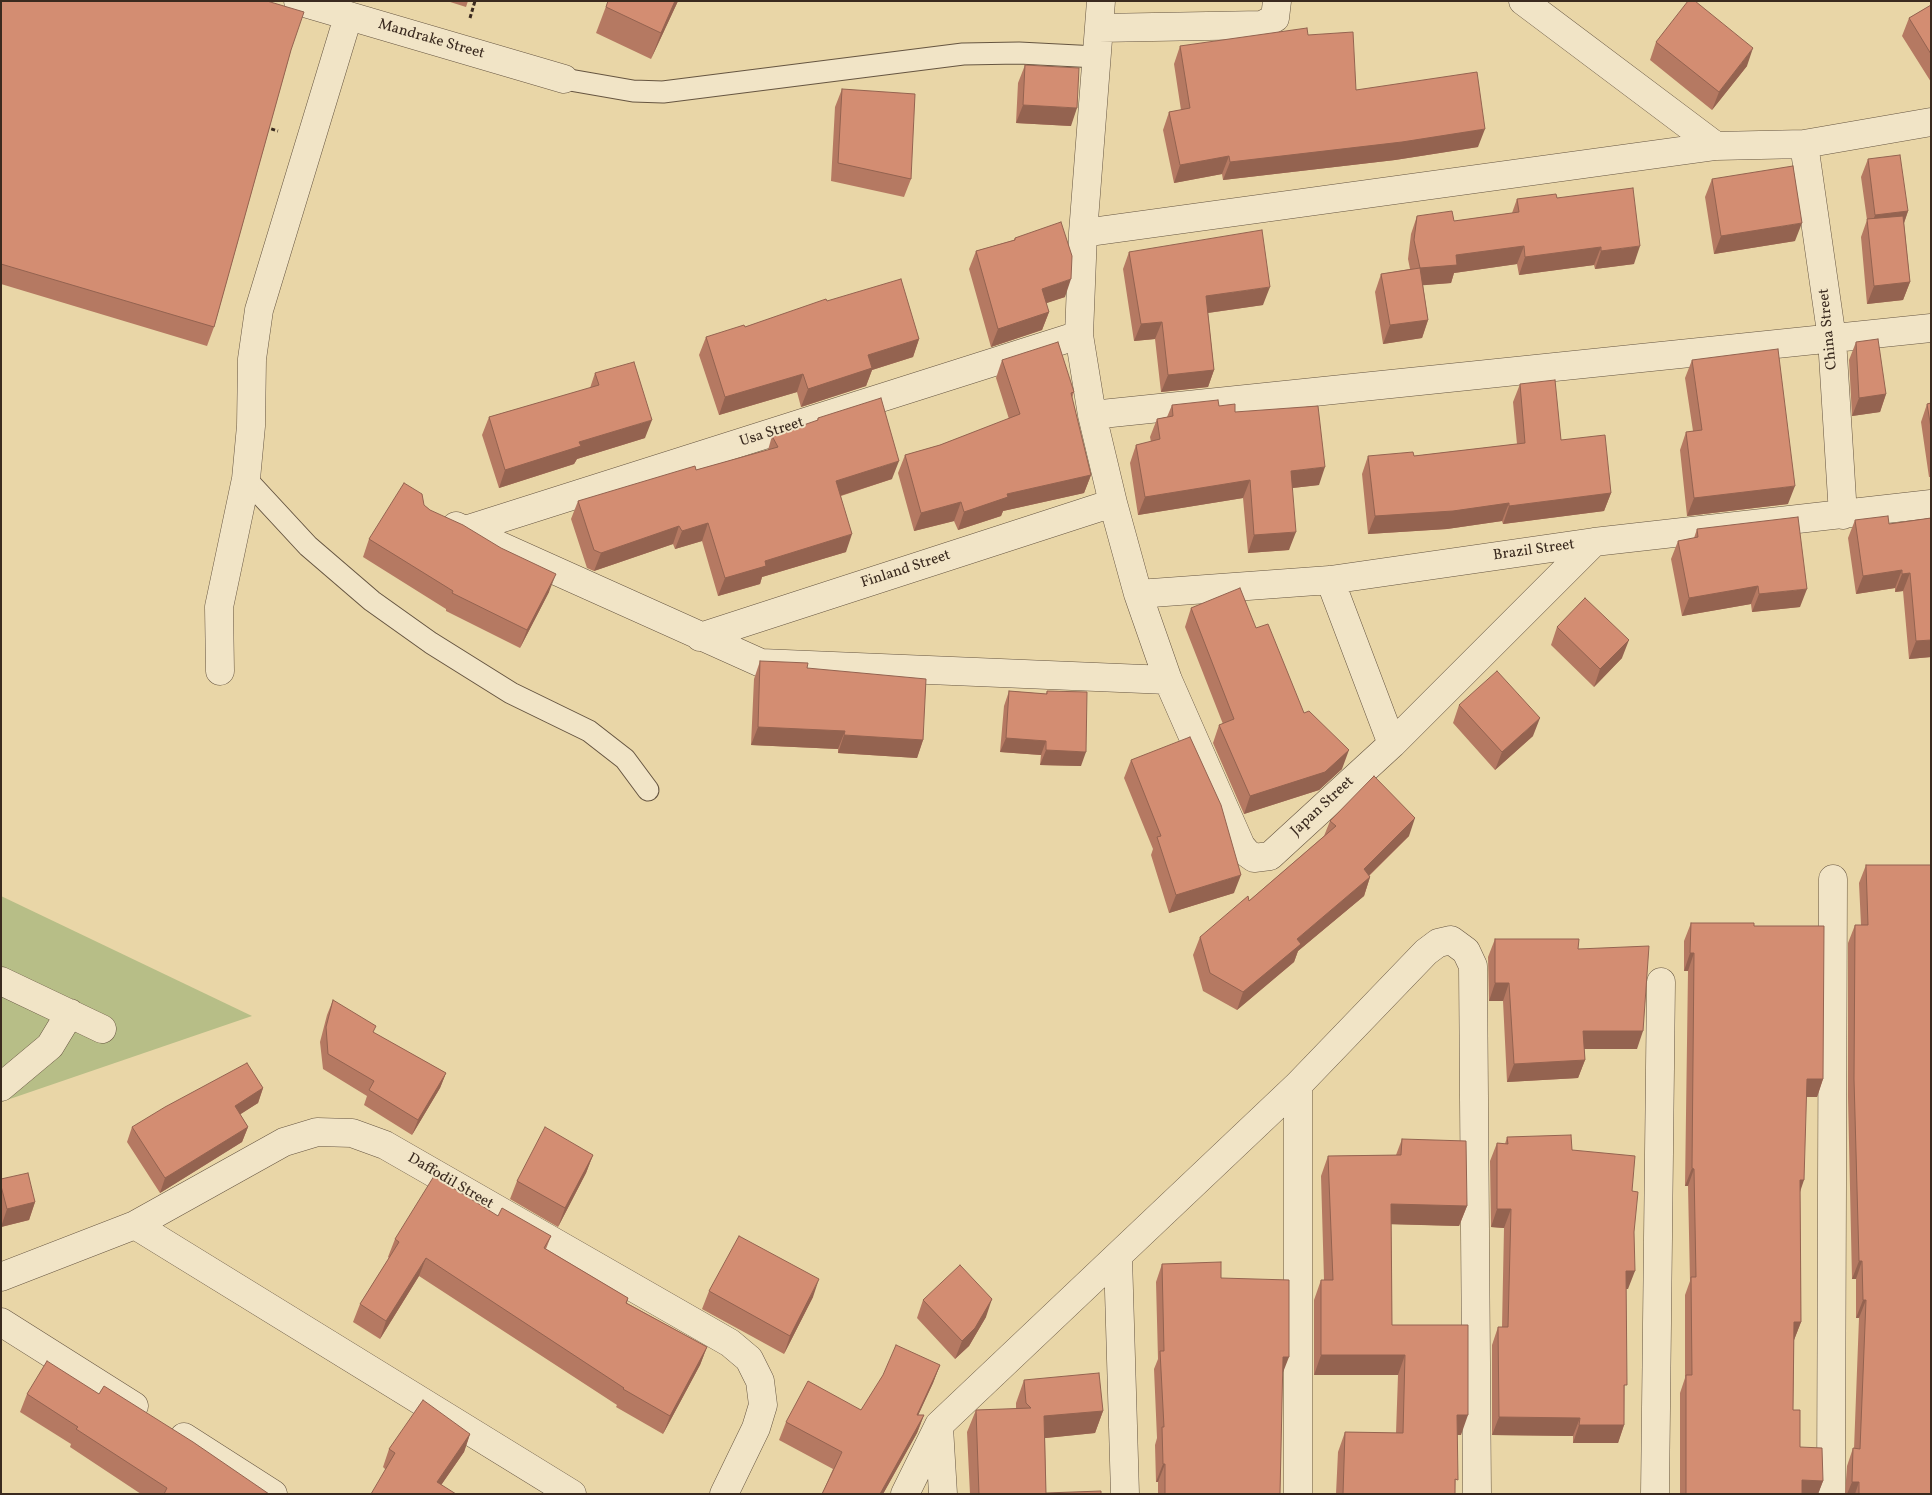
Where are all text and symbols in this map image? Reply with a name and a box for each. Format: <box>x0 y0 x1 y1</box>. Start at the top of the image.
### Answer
street label: Mandrake Street <box>376 16 486 64</box>
street label: China Street <box>1816 287 1842 371</box>
street label: Usa Street <box>738 414 806 452</box>
street label: Brazil Street <box>1492 536 1576 566</box>
street label: Finland Street <box>859 547 953 593</box>
street label: Japan Street <box>1288 773 1358 841</box>
street label: Daffodil Street <box>404 1150 496 1214</box>

